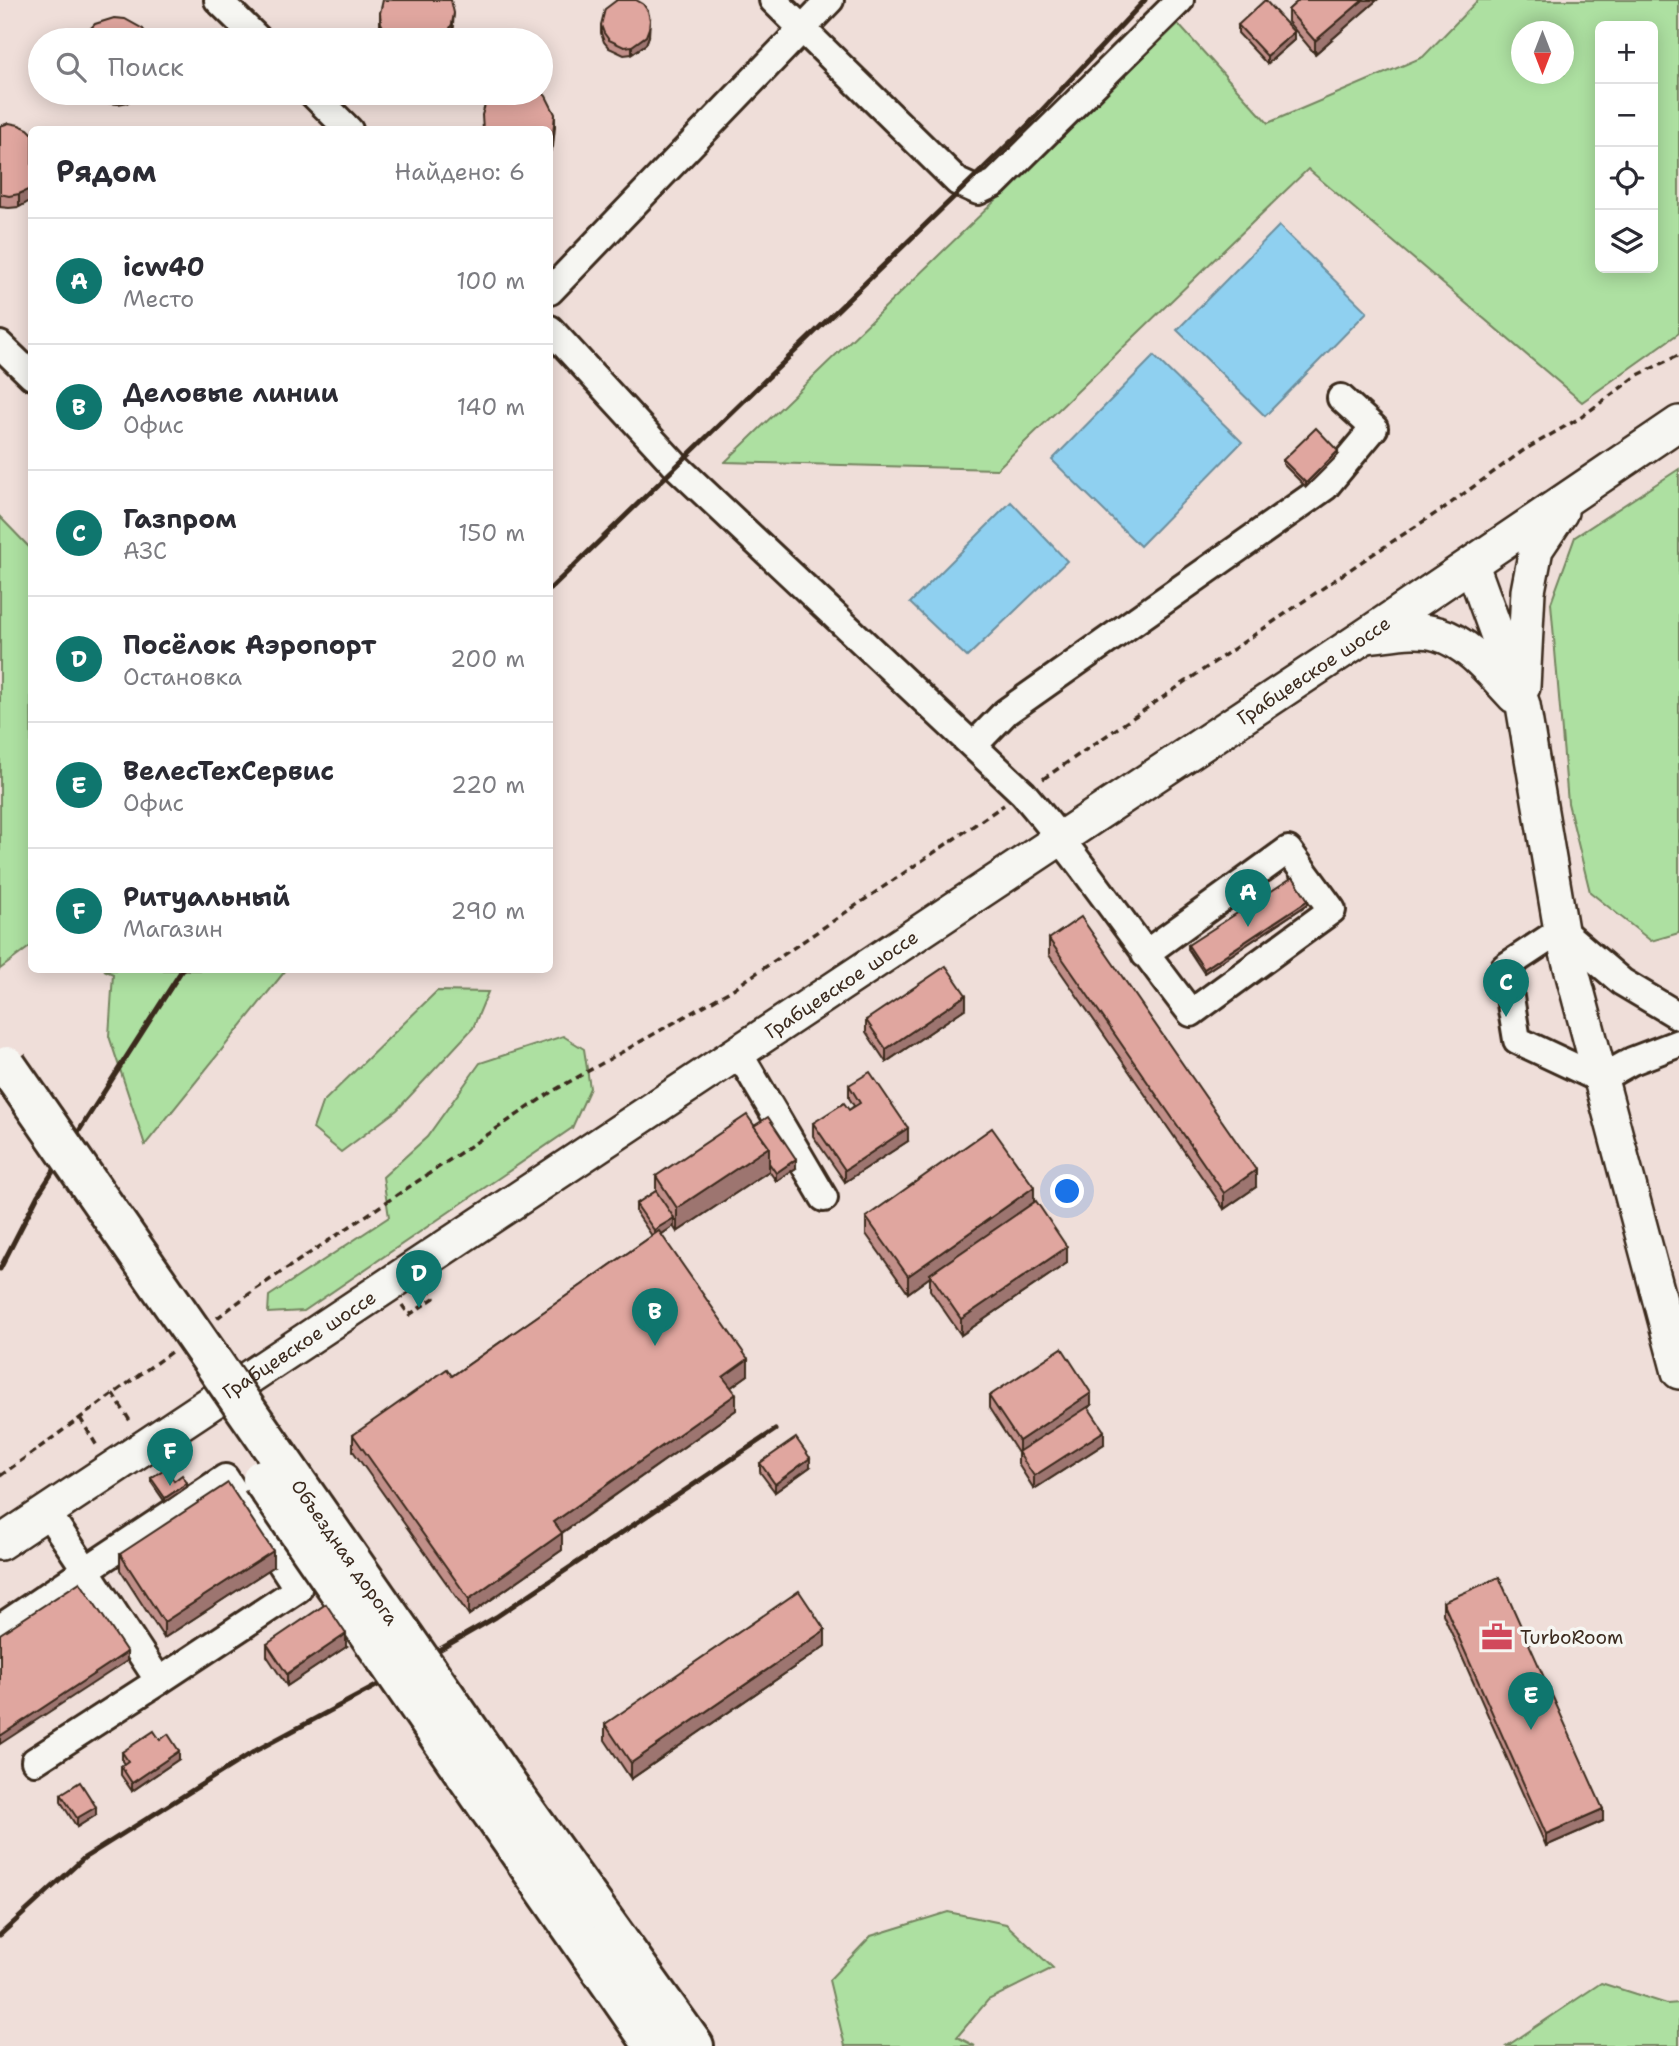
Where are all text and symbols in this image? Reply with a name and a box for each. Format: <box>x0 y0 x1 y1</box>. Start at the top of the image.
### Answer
north arrow <box>1511 21 1574 84</box>
map controls <box>1595 21 1658 273</box>
button: + <box>1595 21 1658 84</box>
search box <box>28 28 553 105</box>
icon: search <box>52 48 90 86</box>
text: Поиск <box>108 49 184 84</box>
button: − <box>1595 84 1658 147</box>
button: locate <box>1595 147 1658 210</box>
text: Рядом <box>56 151 156 192</box>
text: Найдено: 6 <box>395 157 525 187</box>
button: layers <box>1595 210 1658 273</box>
text: icw40 <box>123 249 205 284</box>
text: A <box>70 266 88 296</box>
text: 100 m <box>456 266 525 296</box>
text: Место <box>123 284 194 314</box>
text: Деловые линии <box>123 375 338 410</box>
text: B <box>72 392 86 422</box>
text: 140 m <box>457 392 525 422</box>
text: Офис <box>123 410 184 440</box>
text: Газпром <box>123 501 237 536</box>
text: C <box>72 518 86 548</box>
text: 150 m <box>458 518 525 548</box>
text: АЗС <box>123 536 167 566</box>
street label: Грабцевское шоссе <box>1232 610 1395 730</box>
text: Посёлок Аэропорт <box>123 627 376 662</box>
text: D <box>71 644 87 674</box>
text: 200 m <box>450 644 525 674</box>
text: Остановка <box>123 662 242 692</box>
text: ВелесТехСервис <box>123 753 334 788</box>
text: E <box>71 770 87 800</box>
text: 220 m <box>451 770 525 800</box>
text: Офис <box>123 788 184 818</box>
pin: A <box>1225 869 1271 927</box>
text: Ритуальный <box>123 879 290 914</box>
text: F <box>72 896 86 926</box>
text: 290 m <box>451 896 525 926</box>
text: Магазин <box>123 914 223 944</box>
street label: Грабцевское шоссе <box>760 924 923 1044</box>
pin: C <box>1483 959 1529 1017</box>
your location <box>1050 1174 1084 1208</box>
pin: D <box>396 1250 442 1308</box>
street label: Грабцевское шоссе <box>217 1284 381 1404</box>
pin: B <box>632 1288 678 1346</box>
pin: F <box>147 1428 193 1486</box>
street label: Объездная дорога <box>286 1474 405 1630</box>
office icon: TurboRoom <box>1480 1620 1514 1654</box>
place label: TurboRoom <box>1520 1625 1623 1650</box>
pin: E <box>1508 1672 1554 1730</box>

